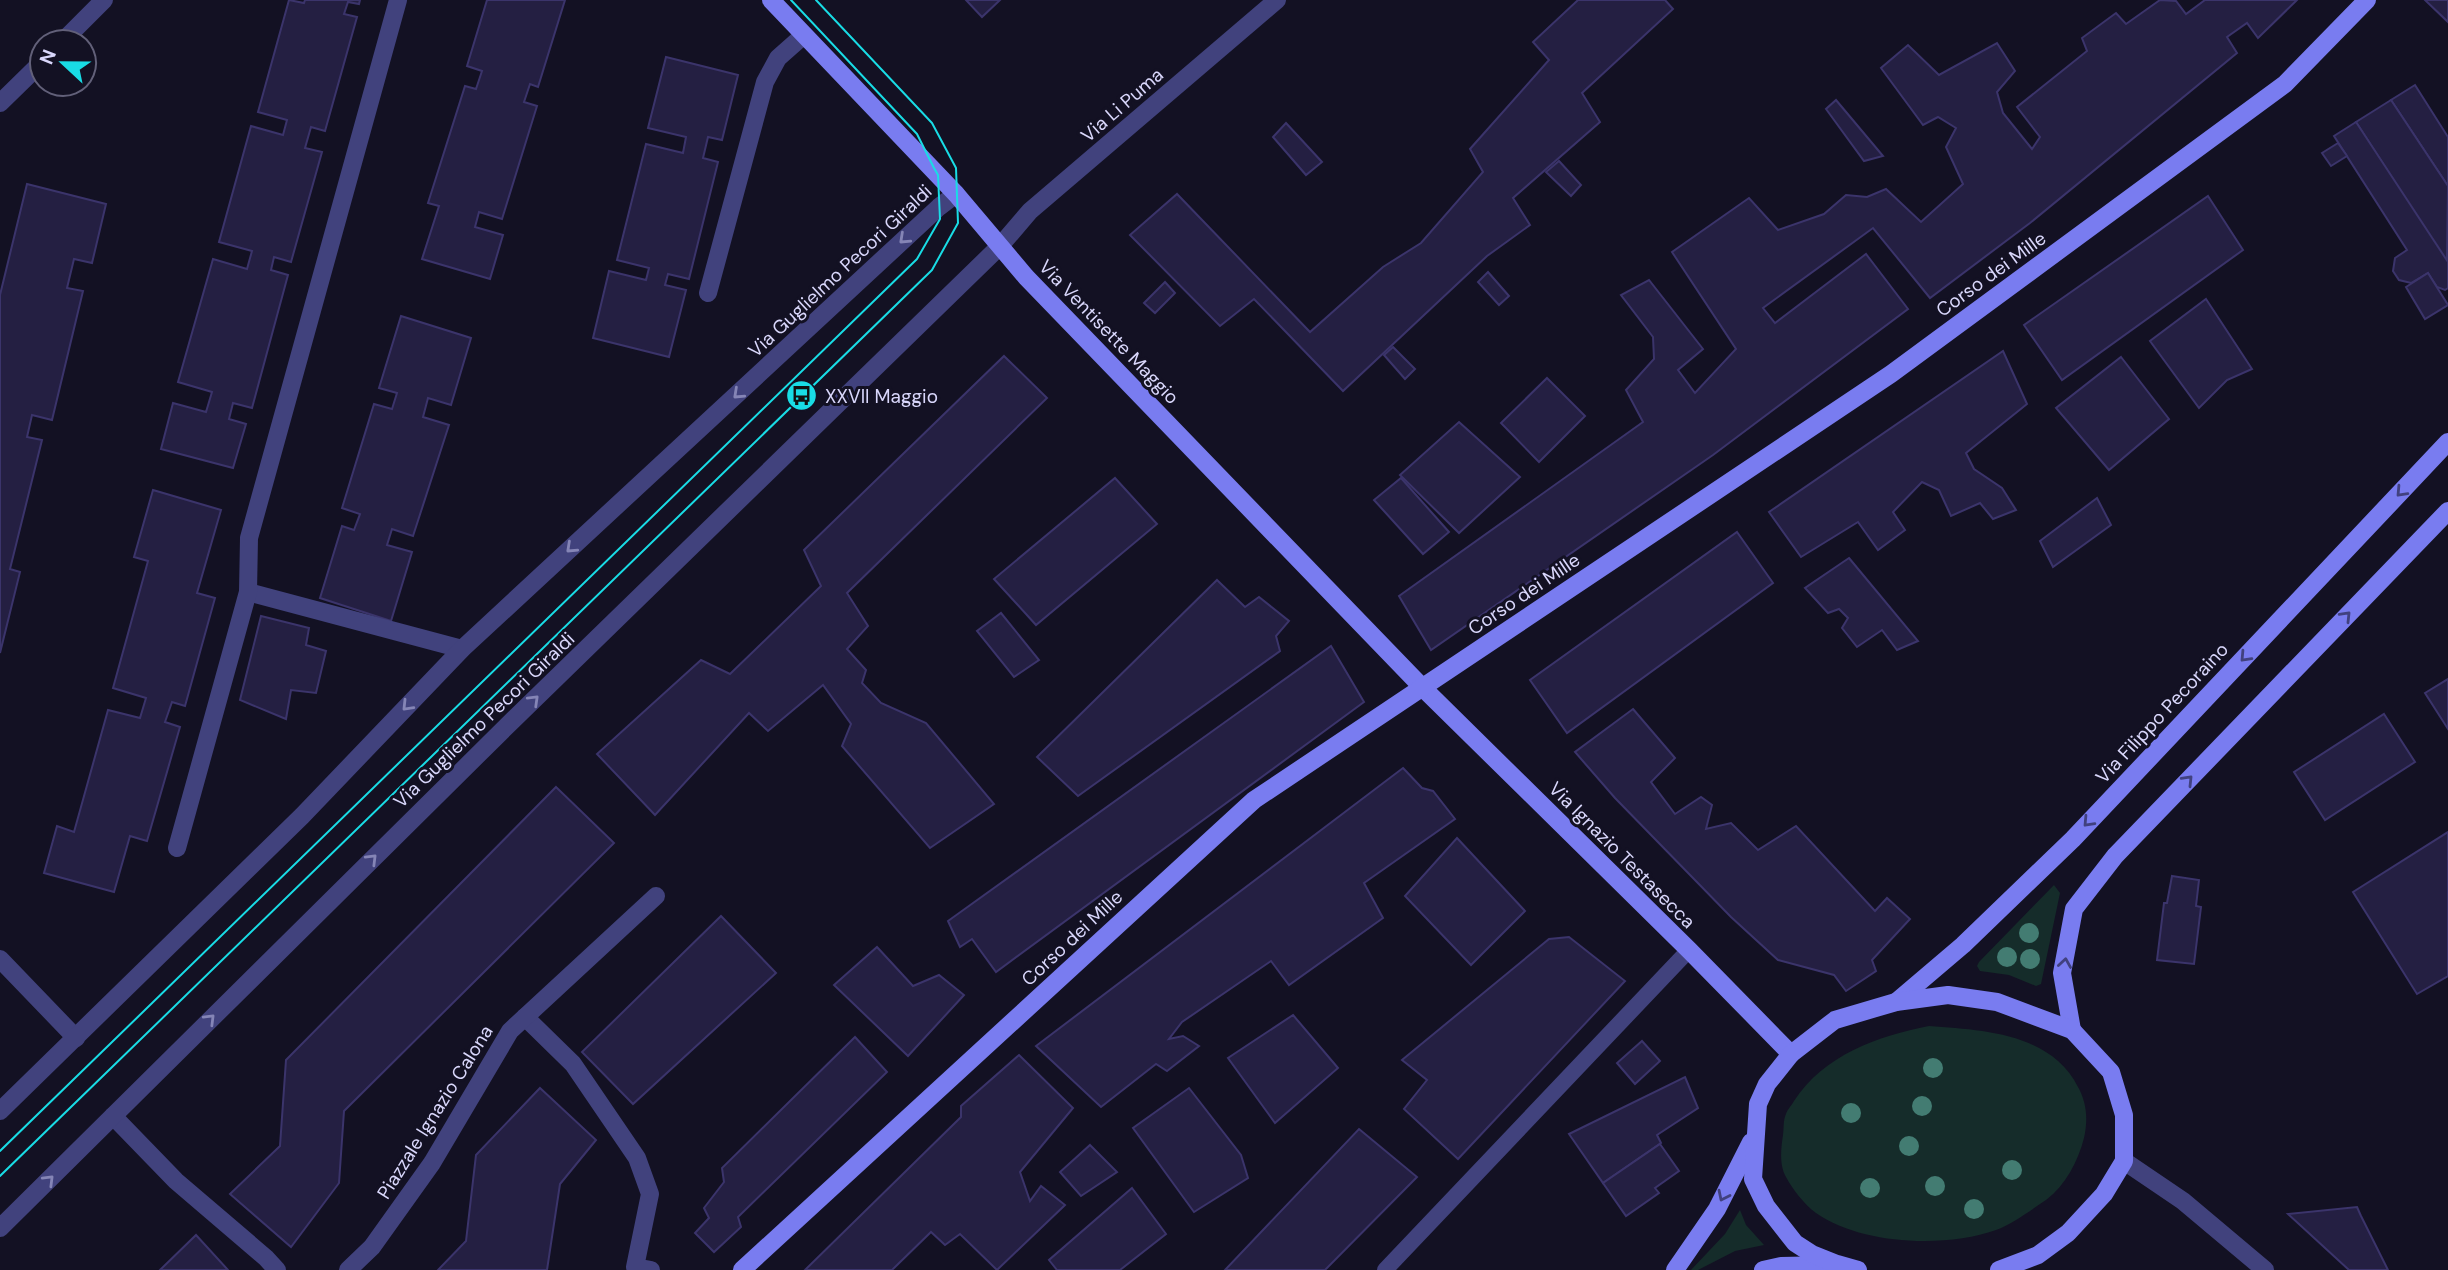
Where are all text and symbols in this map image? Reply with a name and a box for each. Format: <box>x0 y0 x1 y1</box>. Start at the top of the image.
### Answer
north arrow <box>28 28 98 98</box>
text: N <box>34 46 62 68</box>
street label: Via Li Puma <box>1076 62 1168 148</box>
street label: Via Guglielmo Pecori Giraldi <box>743 179 937 363</box>
street label: Corso dei Mille <box>1931 226 2051 322</box>
one-way arrow <box>899 231 912 243</box>
street label: Via Ventisette Maggio <box>1033 254 1185 410</box>
bus stop icon: XXVII Maggio <box>785 379 819 413</box>
place label: XXVII Maggio <box>825 384 938 409</box>
one-way arrow <box>733 385 746 398</box>
one-way arrow <box>2397 484 2410 497</box>
one-way arrow <box>566 540 579 552</box>
street label: Corso dei Mille <box>1463 547 1585 641</box>
one-way arrow <box>2338 611 2351 624</box>
street label: Via Guglielmo Pecori Giraldi <box>388 627 580 813</box>
street label: Via Filippo Pecoraino <box>2090 637 2234 789</box>
one-way arrow <box>2240 649 2253 662</box>
one-way arrow <box>525 695 538 708</box>
one-way arrow <box>403 698 416 711</box>
one-way arrow <box>2180 775 2193 788</box>
street label: Via Ignazio Testasecca <box>1543 776 1701 934</box>
one-way arrow <box>2084 814 2097 827</box>
one-way arrow <box>364 855 377 868</box>
street label: Corso dei Mille <box>1016 885 1128 991</box>
one-way arrow <box>2057 957 2072 969</box>
one-way arrow <box>202 1015 215 1028</box>
street label: Piazzale Ignazio Calona <box>371 1020 499 1204</box>
one-way arrow <box>40 1175 53 1188</box>
one-way arrow <box>1718 1189 1732 1201</box>

